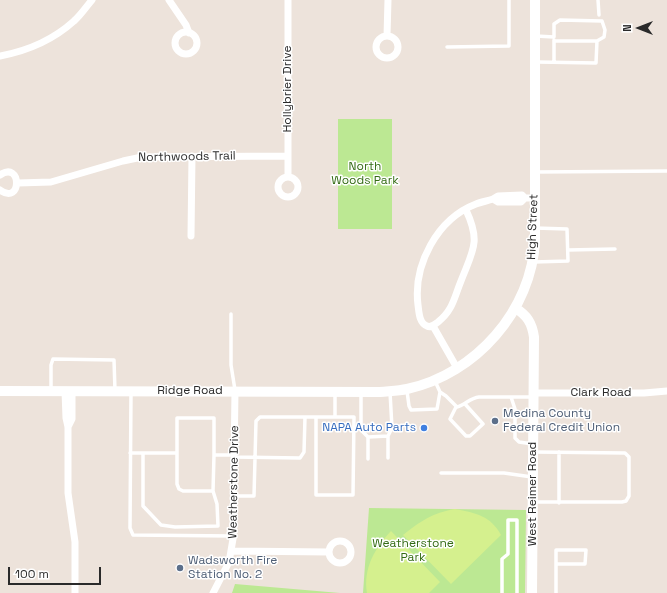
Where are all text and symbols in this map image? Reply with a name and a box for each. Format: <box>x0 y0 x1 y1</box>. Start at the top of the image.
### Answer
north arrow <box>619 8 659 48</box>
text: N <box>620 24 634 32</box>
street label: Hollybrier Drive <box>281 45 295 133</box>
street label: Northwoods Trail <box>138 149 236 165</box>
park label: North Woods Park <box>331 160 399 188</box>
street label: High Street <box>525 194 541 260</box>
street label: Ridge Road <box>157 384 223 398</box>
street label: Clark Road <box>570 386 632 400</box>
place label: Medina County Federal Credit Union <box>503 407 620 435</box>
marker: Medina County Federal Credit Union <box>490 416 500 426</box>
place label: NAPA Auto Parts <box>322 421 416 435</box>
marker: NAPA Auto Parts <box>419 423 429 433</box>
street label: Weatherstone Drive <box>226 425 242 539</box>
street label: West Reimer Road <box>526 442 540 546</box>
park label: Weatherstone Park <box>372 537 454 565</box>
place label: Wadsworth Fire Station No. 2 <box>188 554 277 582</box>
scale bar <box>10 559 103 585</box>
marker: Wadsworth Fire Station No. 2 <box>175 563 185 573</box>
text: 100 m <box>15 566 49 582</box>

